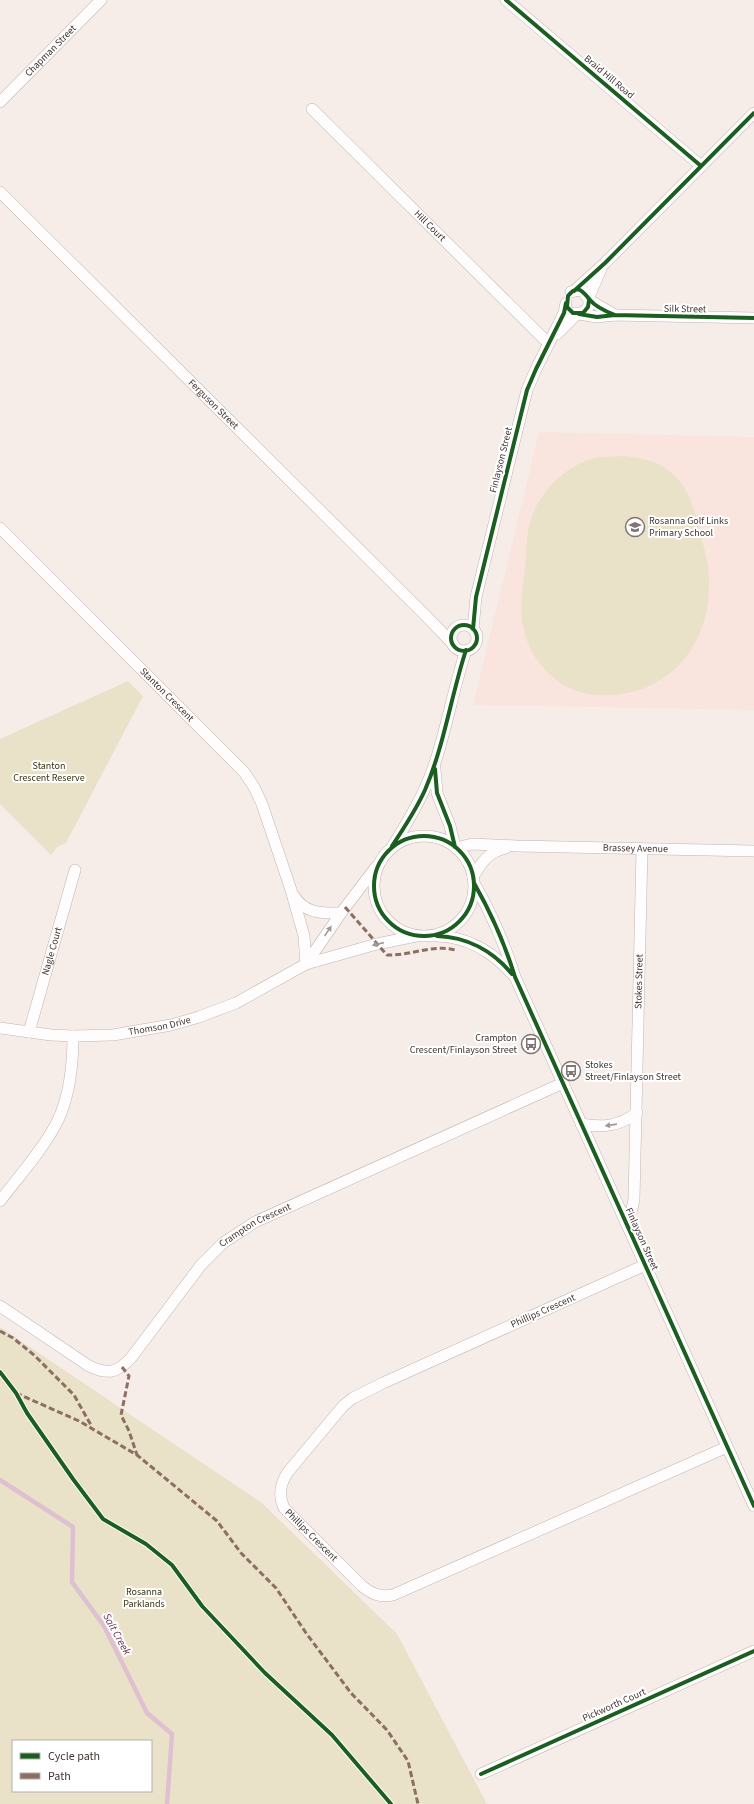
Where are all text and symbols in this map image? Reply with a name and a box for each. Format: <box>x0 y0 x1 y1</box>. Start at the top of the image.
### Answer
street label: Chapman Street <box>22 21 80 80</box>
street label: Braid Hill Road <box>581 52 637 102</box>
street label: Hill Court <box>411 207 449 245</box>
street label: Silk Street <box>664 302 707 316</box>
street label: Ferguson Street <box>185 376 242 433</box>
street label: Finlayson Street <box>486 425 516 494</box>
place label: Rosanna Golf Links Primary School <box>649 514 728 540</box>
school or university icon: Rosanna Golf Links Primary School <box>624 516 646 538</box>
street label: Stanton Crescent <box>137 665 198 726</box>
park label: Stanton Crescent Reserve <box>13 759 85 785</box>
street label: Brassey Avenue <box>603 841 668 856</box>
street label: Nagle Court <box>38 925 66 977</box>
one-way arrow <box>324 926 332 937</box>
one-way arrow <box>372 941 384 947</box>
street label: Stokes Street <box>631 953 647 1009</box>
street label: Thomson Drive <box>127 1013 192 1039</box>
place label: Crampton Crescent/Finlayson Street <box>410 1031 518 1057</box>
bus stop icon: Crampton Crescent/Finlayson Street <box>520 1033 542 1055</box>
place label: Stokes Street/Finlayson Street <box>585 1058 682 1084</box>
bus stop icon: Stokes Street/Finlayson Street <box>560 1060 582 1082</box>
one-way arrow <box>605 1122 617 1129</box>
street label: Crampton Crescent <box>216 1199 294 1250</box>
street label: Finlayson Street <box>622 1205 662 1273</box>
street label: Phillips Crescent <box>509 1290 578 1331</box>
street label: Phillips Crescent <box>282 1506 341 1565</box>
park label: Rosanna Parklands <box>123 1585 165 1611</box>
water label: Salt Creek <box>99 1610 135 1658</box>
street label: Pickworth Court <box>580 1685 648 1725</box>
legend <box>12 1740 152 1792</box>
text: Cycle path <box>48 1748 100 1765</box>
text: Path <box>48 1768 71 1785</box>

